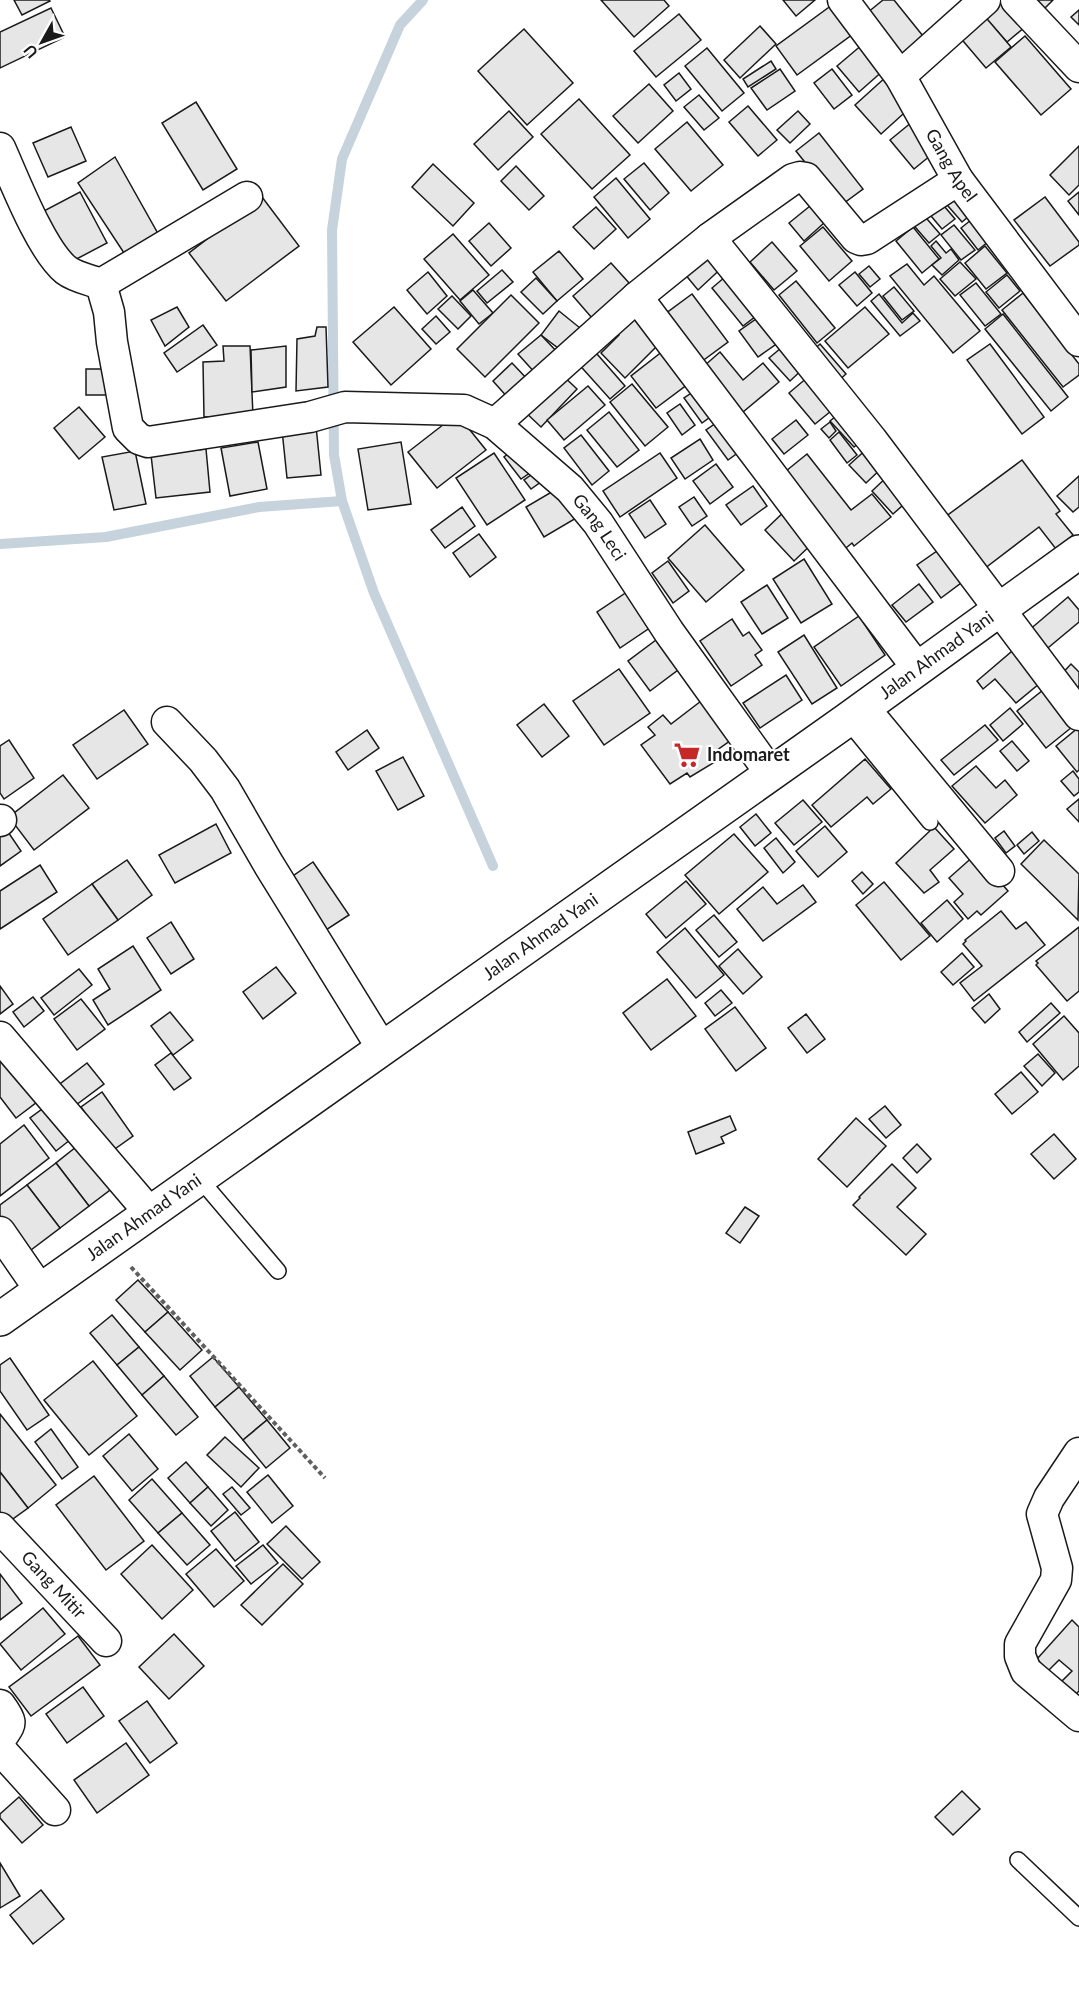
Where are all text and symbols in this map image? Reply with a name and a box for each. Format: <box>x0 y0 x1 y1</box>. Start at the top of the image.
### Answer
north arrow <box>12 12 72 72</box>
text: U <box>19 41 41 63</box>
street label: Gang Apel <box>922 125 982 206</box>
street label: Gang Leci <box>568 489 631 564</box>
street label: Jalan Ahmad Yani <box>874 606 998 703</box>
supermarket icon: Indomaret <box>672 740 702 770</box>
place label: Indomaret <box>707 743 790 765</box>
street label: Jalan Ahmad Yani <box>478 888 602 984</box>
street label: Jalan Ahmad Yani <box>81 1168 205 1265</box>
street label: Gang Mitir <box>17 1546 91 1623</box>

